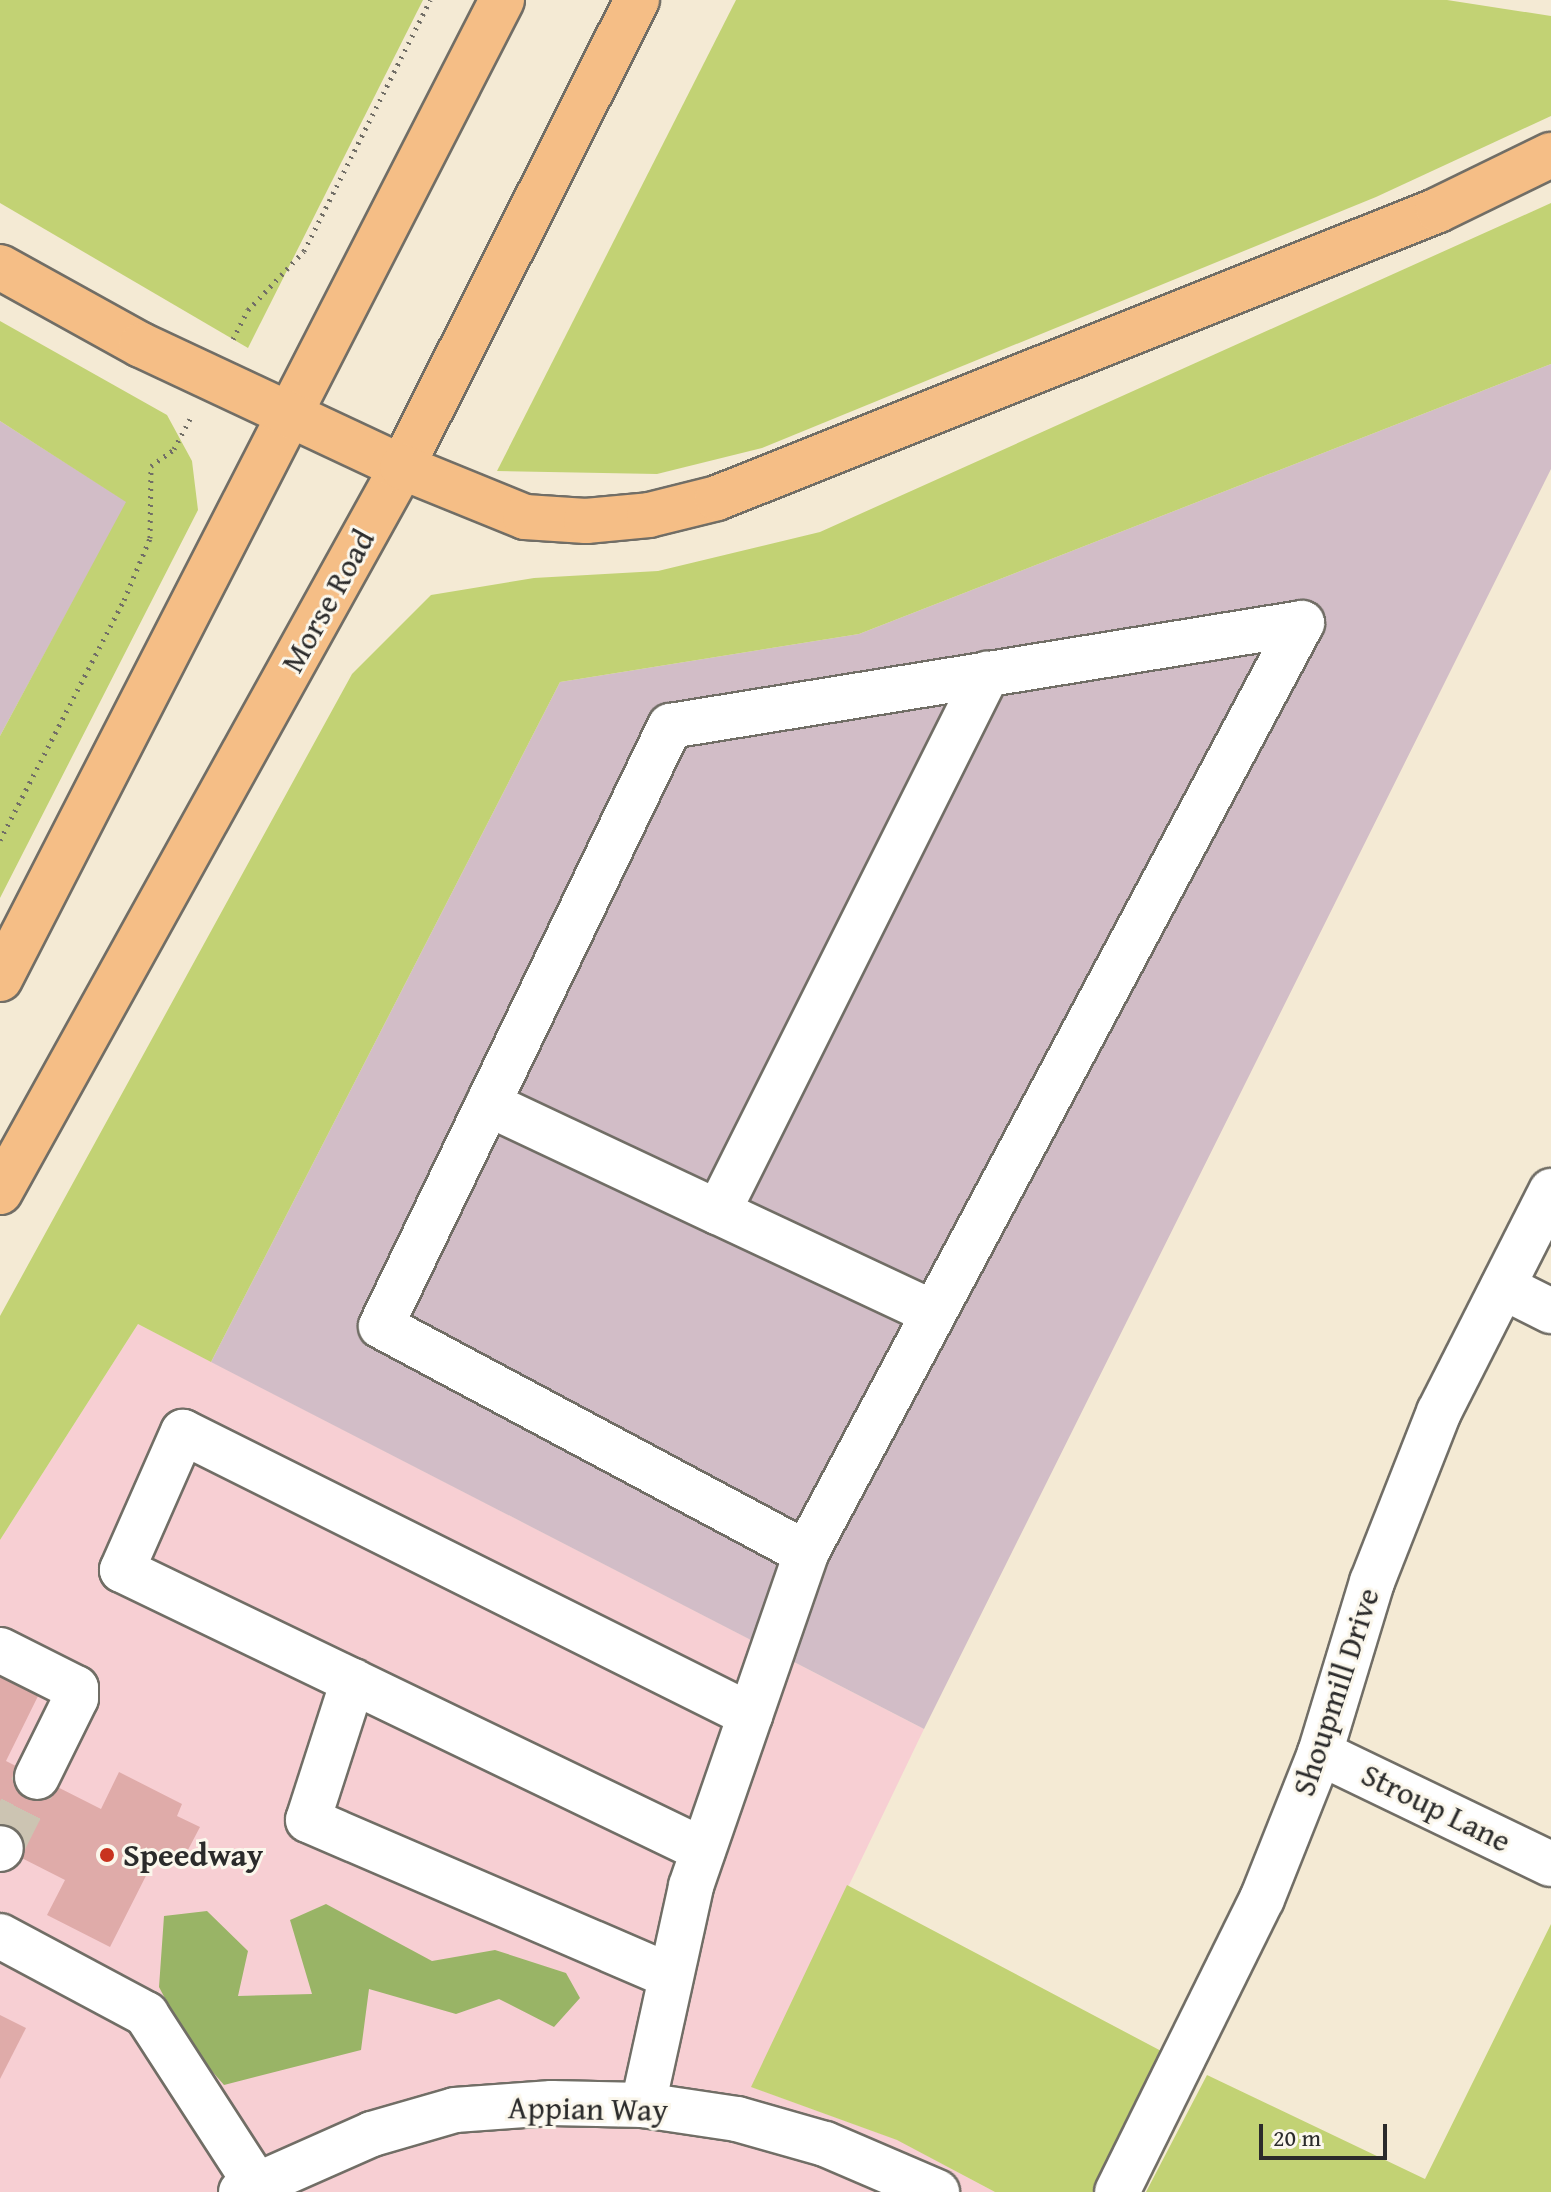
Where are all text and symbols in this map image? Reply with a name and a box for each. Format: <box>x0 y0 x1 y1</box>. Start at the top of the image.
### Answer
street label: Morse Road <box>273 523 383 679</box>
street label: Shoupmill Drive <box>1284 1583 1388 1801</box>
street label: Stroup Lane <box>1355 1755 1517 1861</box>
place label: Speedway <box>123 1836 263 1874</box>
marker: Speedway <box>98 1846 116 1864</box>
street label: Appian Way <box>508 2088 668 2130</box>
scale bar <box>1263 2108 1391 2158</box>
text: 20 m <box>1273 2120 1321 2155</box>

